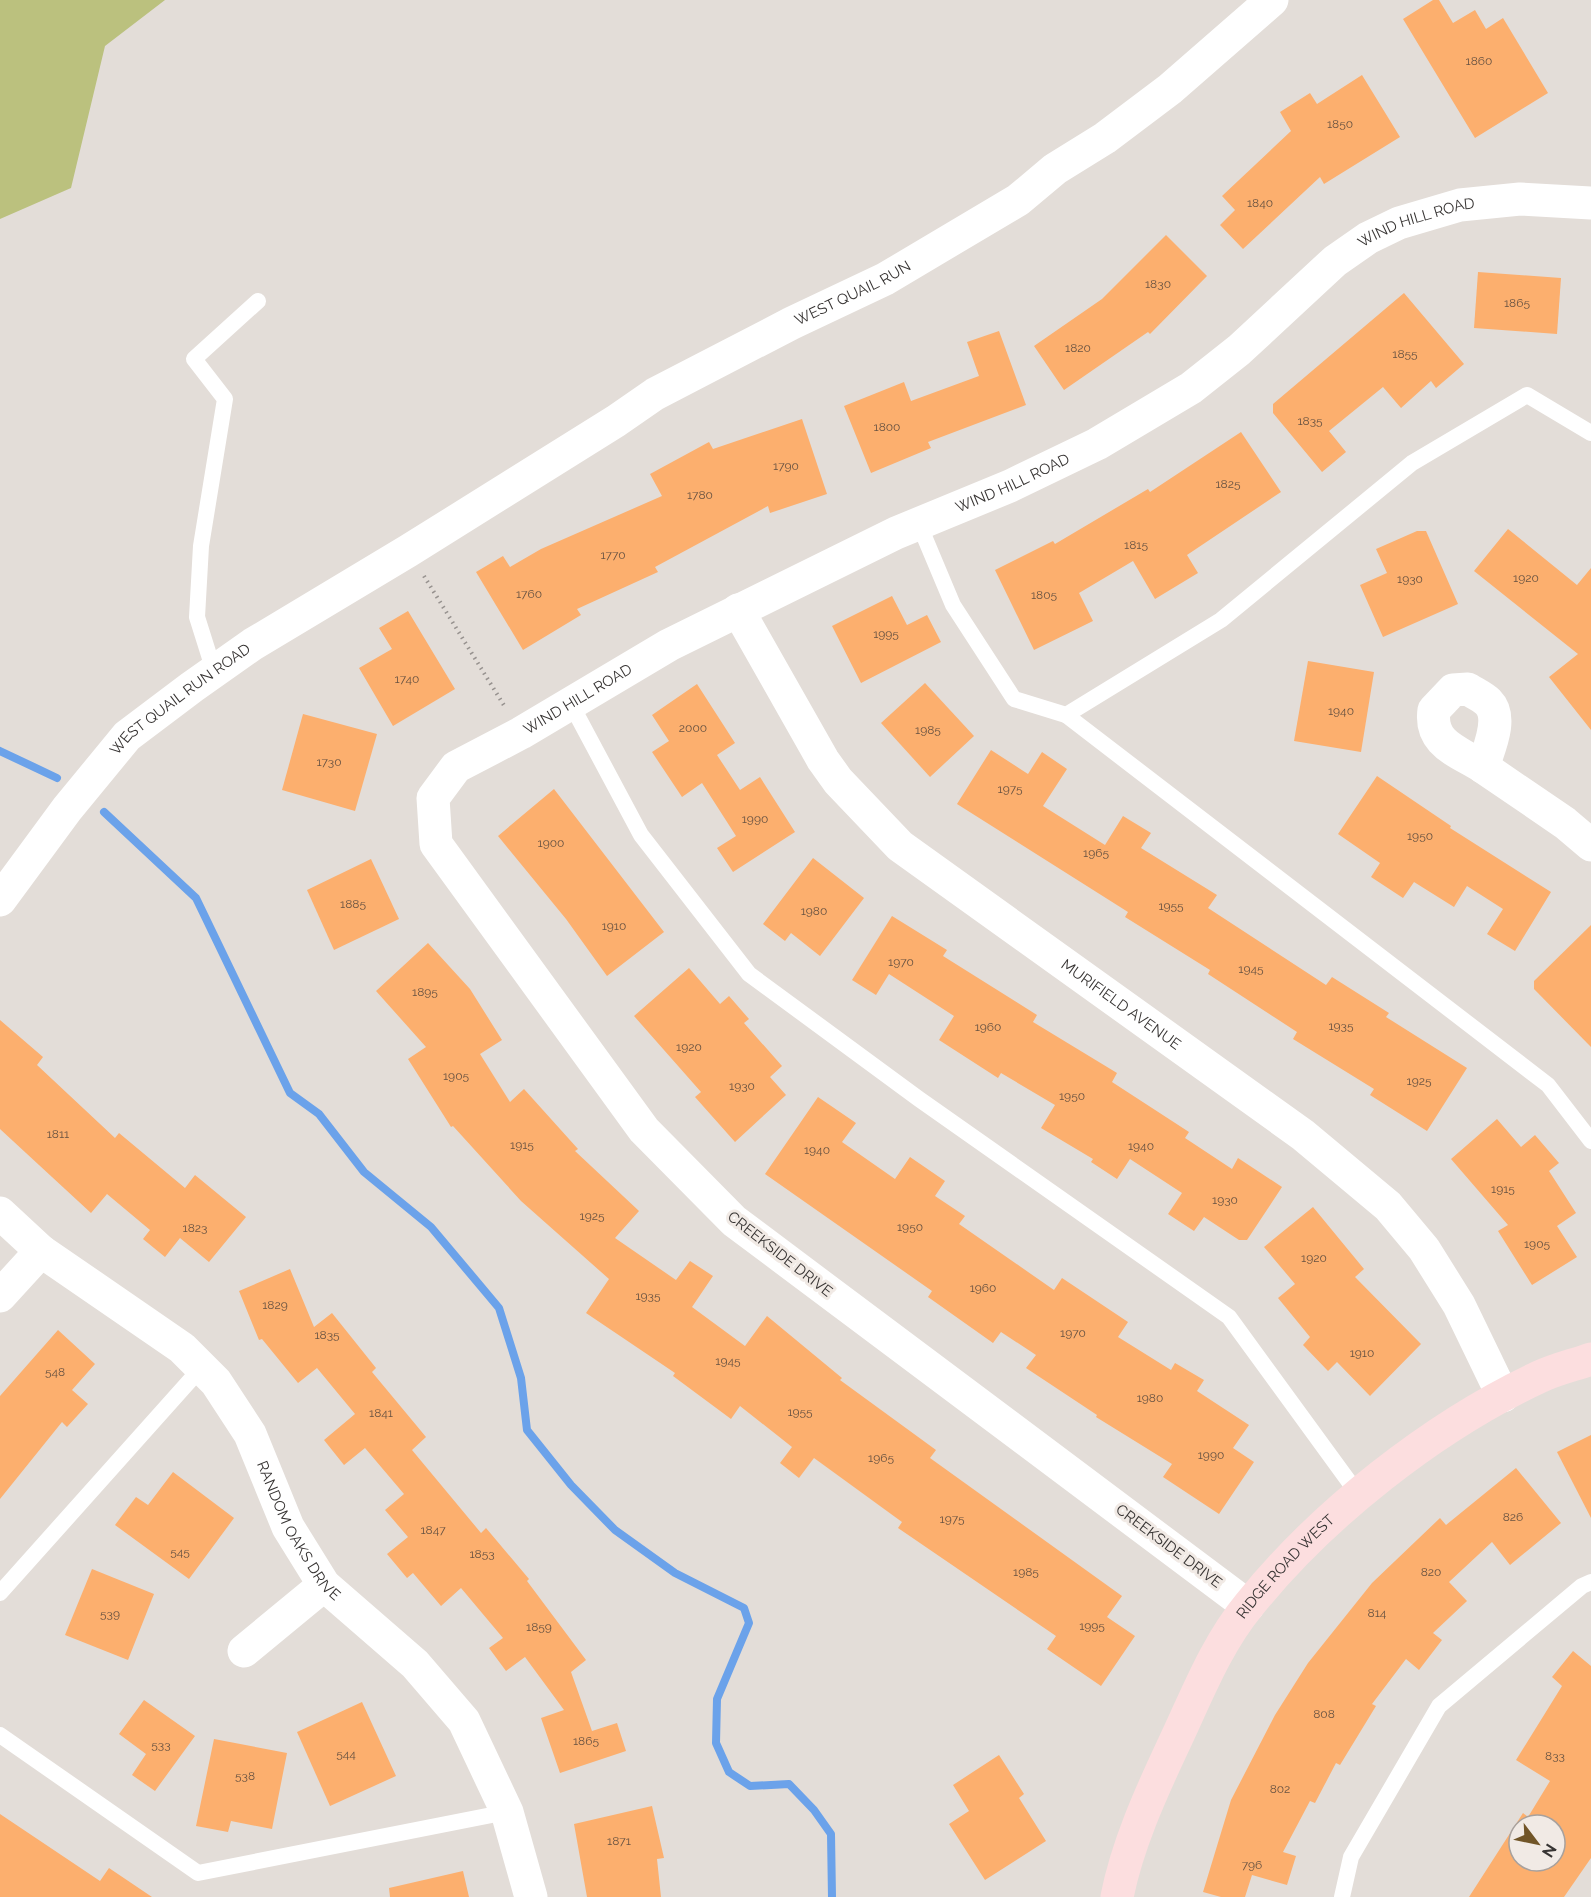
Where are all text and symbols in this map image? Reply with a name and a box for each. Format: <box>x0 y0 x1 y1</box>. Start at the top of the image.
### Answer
house number: 1860 <box>1466 54 1492 68</box>
house number: 1850 <box>1327 117 1353 131</box>
street label: WIND HILL ROAD <box>1354 195 1476 251</box>
house number: 1840 <box>1247 196 1273 210</box>
street label: WEST QUAIL RUN <box>792 257 914 329</box>
house number: 1830 <box>1145 277 1171 291</box>
house number: 1865 <box>1504 296 1530 310</box>
house number: 1820 <box>1065 341 1091 355</box>
house number: 1855 <box>1392 347 1418 361</box>
house number: 1835 <box>1297 414 1323 428</box>
house number: 1800 <box>874 420 900 434</box>
street label: WIND HILL ROAD <box>953 450 1073 516</box>
house number: 1790 <box>773 459 799 473</box>
house number: 1825 <box>1215 477 1241 491</box>
house number: 1780 <box>687 488 713 502</box>
house number: 1815 <box>1124 538 1148 552</box>
house number: 1770 <box>600 548 626 562</box>
house number: 1920 <box>1513 571 1539 585</box>
house number: 1930 <box>1397 572 1423 586</box>
house number: 1760 <box>516 587 542 601</box>
house number: 1805 <box>1031 588 1058 602</box>
house number: 1995 <box>873 627 899 641</box>
street label: WEST QUAIL RUN ROAD <box>106 639 254 759</box>
street label: WIND HILL ROAD <box>520 660 635 738</box>
house number: 1740 <box>395 672 419 686</box>
house number: 1940 <box>1328 704 1354 718</box>
house number: 2000 <box>679 721 707 735</box>
house number: 1985 <box>915 723 941 737</box>
house number: 1730 <box>316 755 342 769</box>
house number: 1975 <box>998 782 1023 796</box>
house number: 1990 <box>742 812 768 826</box>
house number: 1950 <box>1407 829 1433 843</box>
house number: 1900 <box>538 836 564 850</box>
house number: 1965 <box>1083 846 1109 860</box>
house number: 1885 <box>340 897 366 911</box>
house number: 1955 <box>1158 899 1184 913</box>
house number: 1980 <box>801 904 827 918</box>
house number: 1910 <box>602 919 626 933</box>
house number: 1970 <box>888 955 914 969</box>
street label: MURIFIELD AVENUE <box>1058 955 1184 1054</box>
house number: 1945 <box>1238 962 1264 976</box>
house number: 1895 <box>412 985 438 999</box>
house number: 1935 <box>1328 1019 1354 1033</box>
house number: 1960 <box>975 1020 1001 1034</box>
house number: 1920 <box>676 1040 702 1054</box>
house number: 1905 <box>443 1069 469 1083</box>
house number: 1925 <box>1407 1074 1432 1088</box>
house number: 1930 <box>729 1079 755 1093</box>
house number: 1950 <box>1059 1089 1085 1103</box>
house number: 1811 <box>47 1127 69 1141</box>
house number: 1915 <box>510 1138 534 1152</box>
house number: 1940 <box>1128 1139 1154 1153</box>
house number: 1940 <box>804 1143 830 1157</box>
house number: 1915 <box>1491 1182 1515 1196</box>
house number: 1930 <box>1212 1193 1238 1207</box>
street label: CREEKSIDE DRIVE <box>724 1207 836 1301</box>
house number: 1925 <box>580 1209 605 1223</box>
house number: 1950 <box>897 1220 923 1234</box>
house number: 1823 <box>183 1221 207 1235</box>
house number: 1905 <box>1524 1237 1550 1251</box>
house number: 1920 <box>1301 1251 1327 1265</box>
house number: 1960 <box>970 1281 996 1295</box>
house number: 1935 <box>635 1289 661 1303</box>
house number: 1829 <box>262 1298 288 1312</box>
house number: 1970 <box>1060 1326 1086 1340</box>
house number: 1835 <box>314 1328 340 1342</box>
house number: 1910 <box>1350 1346 1374 1360</box>
house number: 1945 <box>715 1354 741 1368</box>
house number: 548 <box>45 1365 65 1379</box>
house number: 1980 <box>1137 1391 1163 1405</box>
house number: 1955 <box>787 1405 813 1419</box>
house number: 1841 <box>369 1406 393 1420</box>
house number: 1990 <box>1198 1448 1224 1462</box>
house number: 1965 <box>868 1451 894 1465</box>
street label: RANDOM OAKS DRIVE <box>253 1458 344 1604</box>
street label: CREEKSIDE DRIVE <box>1112 1500 1226 1592</box>
house number: 826 <box>1503 1510 1523 1524</box>
street label: RIDGE ROAD WEST <box>1233 1511 1338 1622</box>
house number: 1975 <box>940 1512 965 1526</box>
house number: 1847 <box>420 1523 446 1537</box>
house number: 545 <box>170 1545 190 1559</box>
house number: 1853 <box>469 1547 495 1561</box>
house number: 1985 <box>1013 1565 1039 1579</box>
house number: 820 <box>1421 1565 1441 1579</box>
house number: 814 <box>1368 1606 1387 1620</box>
house number: 539 <box>100 1607 120 1621</box>
house number: 1995 <box>1079 1619 1105 1633</box>
house number: 1859 <box>526 1620 552 1634</box>
house number: 808 <box>1313 1707 1335 1721</box>
house number: 1865 <box>573 1734 599 1748</box>
house number: 533 <box>151 1738 171 1752</box>
house number: 544 <box>336 1747 356 1761</box>
house number: 833 <box>1545 1749 1565 1763</box>
house number: 538 <box>235 1769 255 1783</box>
house number: 802 <box>1270 1782 1290 1796</box>
north arrow <box>1507 1813 1567 1873</box>
house number: 1871 <box>607 1834 631 1848</box>
text: N <box>1538 1840 1561 1861</box>
house number: 796 <box>1242 1858 1262 1872</box>

